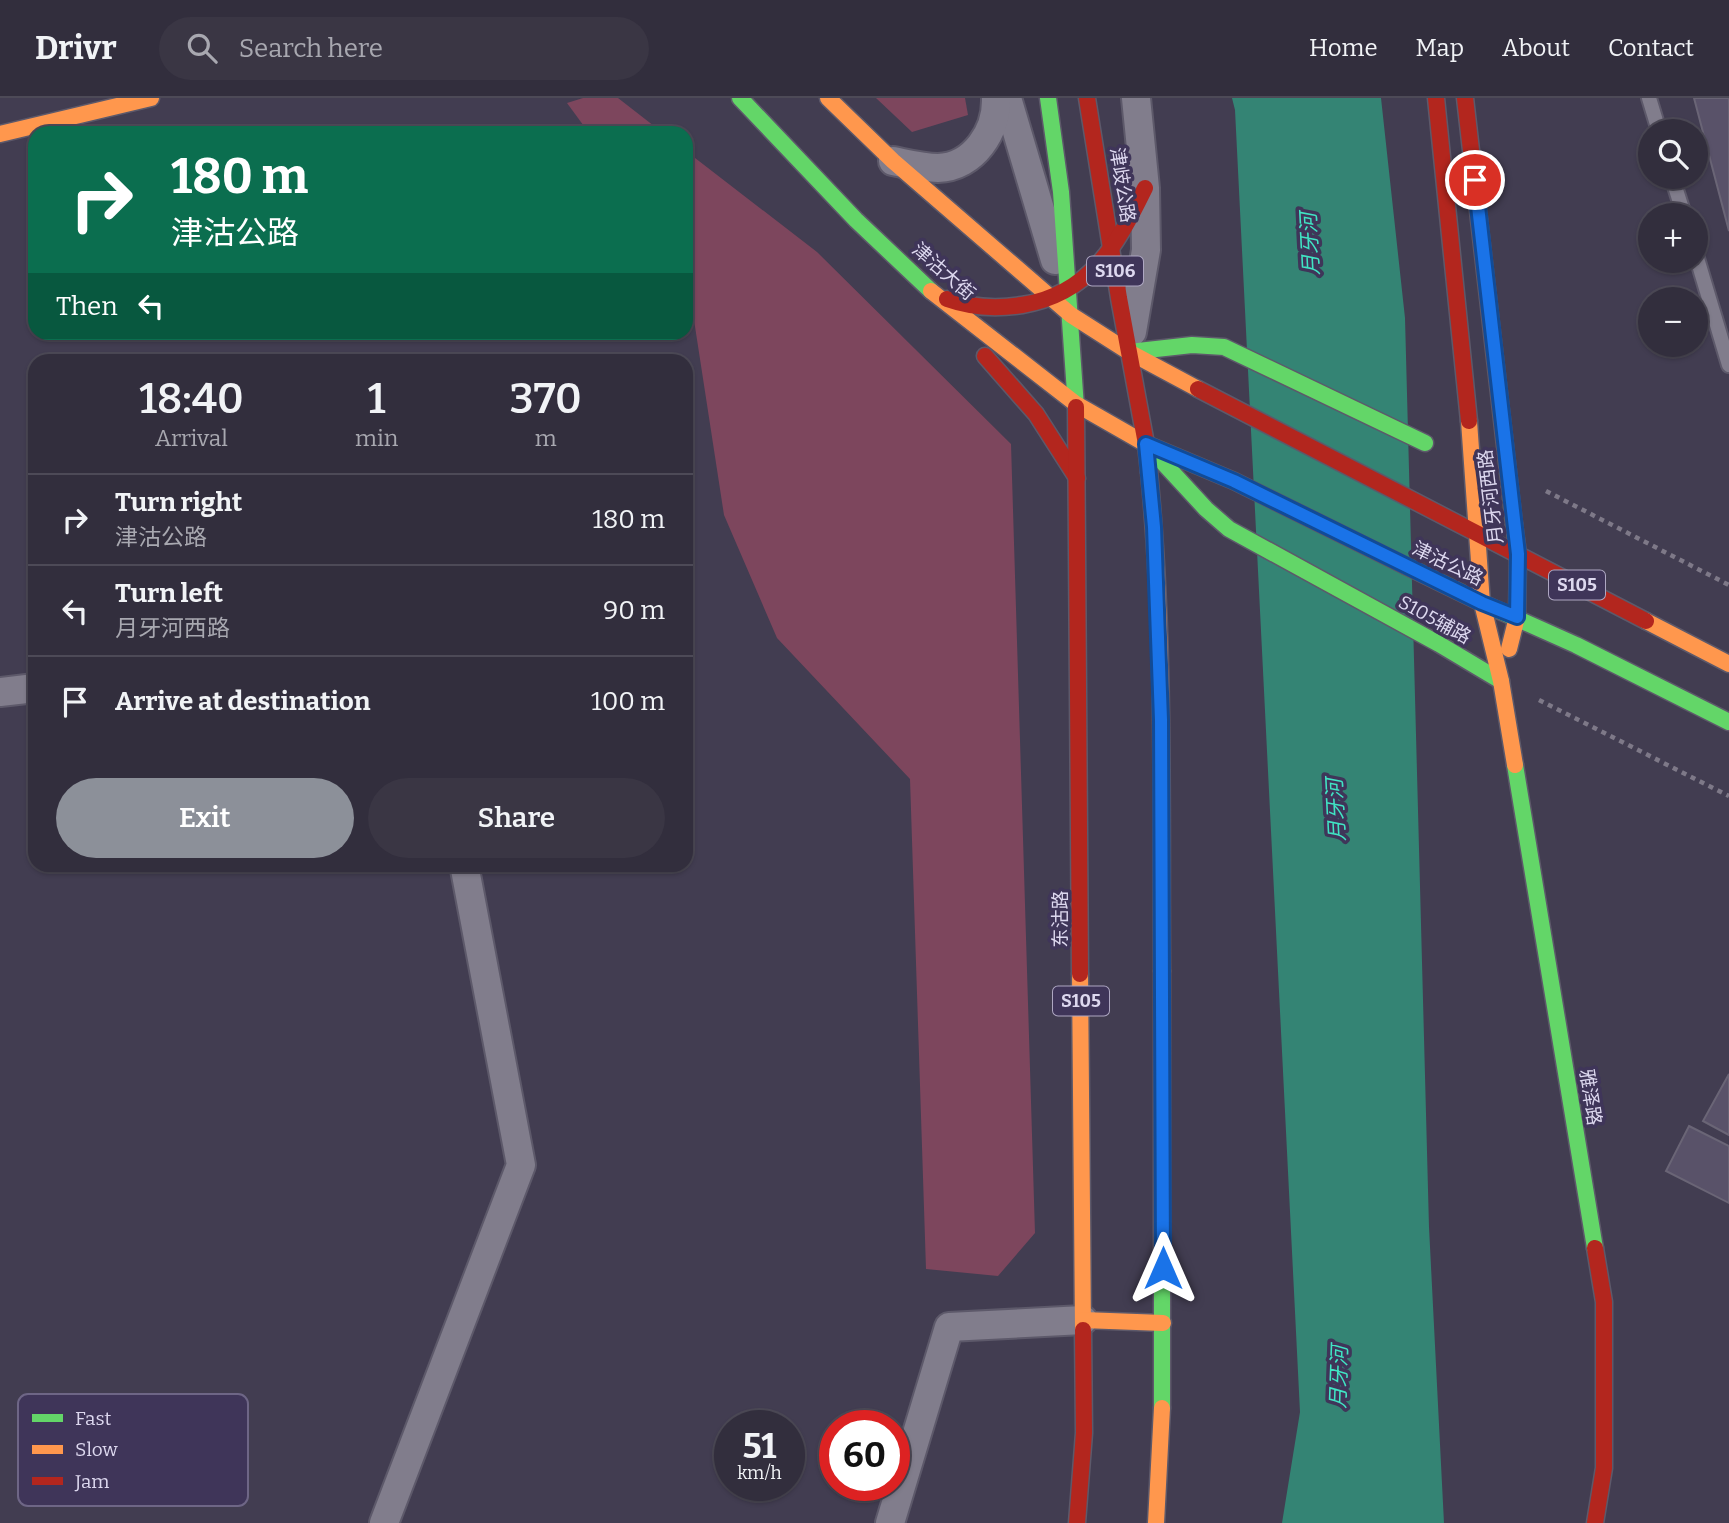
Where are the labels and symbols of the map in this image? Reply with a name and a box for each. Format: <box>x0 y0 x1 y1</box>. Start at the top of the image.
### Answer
street label: 津歧公路 <box>1105 146 1140 224</box>
pin <box>1445 150 1505 210</box>
water label: 月牙河 <box>1295 208 1325 276</box>
street label: 津沽大街 <box>907 238 980 305</box>
road number: S106 <box>1087 256 1143 286</box>
street label: 月牙河西路 <box>1473 448 1508 545</box>
street label: 津沽公路 <box>1409 536 1487 590</box>
road number: S105 <box>1549 570 1605 600</box>
street label: S105辅路 <box>1395 590 1475 649</box>
water label: 月牙河 <box>1321 774 1351 842</box>
street label: 东沽路 <box>1049 890 1072 948</box>
road number: S105 <box>1053 986 1109 1016</box>
street label: 雅泽路 <box>1575 1067 1606 1127</box>
position arrow <box>1126 1231 1200 1305</box>
water label: 月牙河 <box>1325 1341 1353 1409</box>
legend <box>18 1394 248 1506</box>
text: Fast <box>75 1407 112 1430</box>
speed limit sign: 60 <box>819 1410 910 1501</box>
text: Slow <box>75 1438 118 1461</box>
text: Jam <box>74 1470 109 1493</box>

